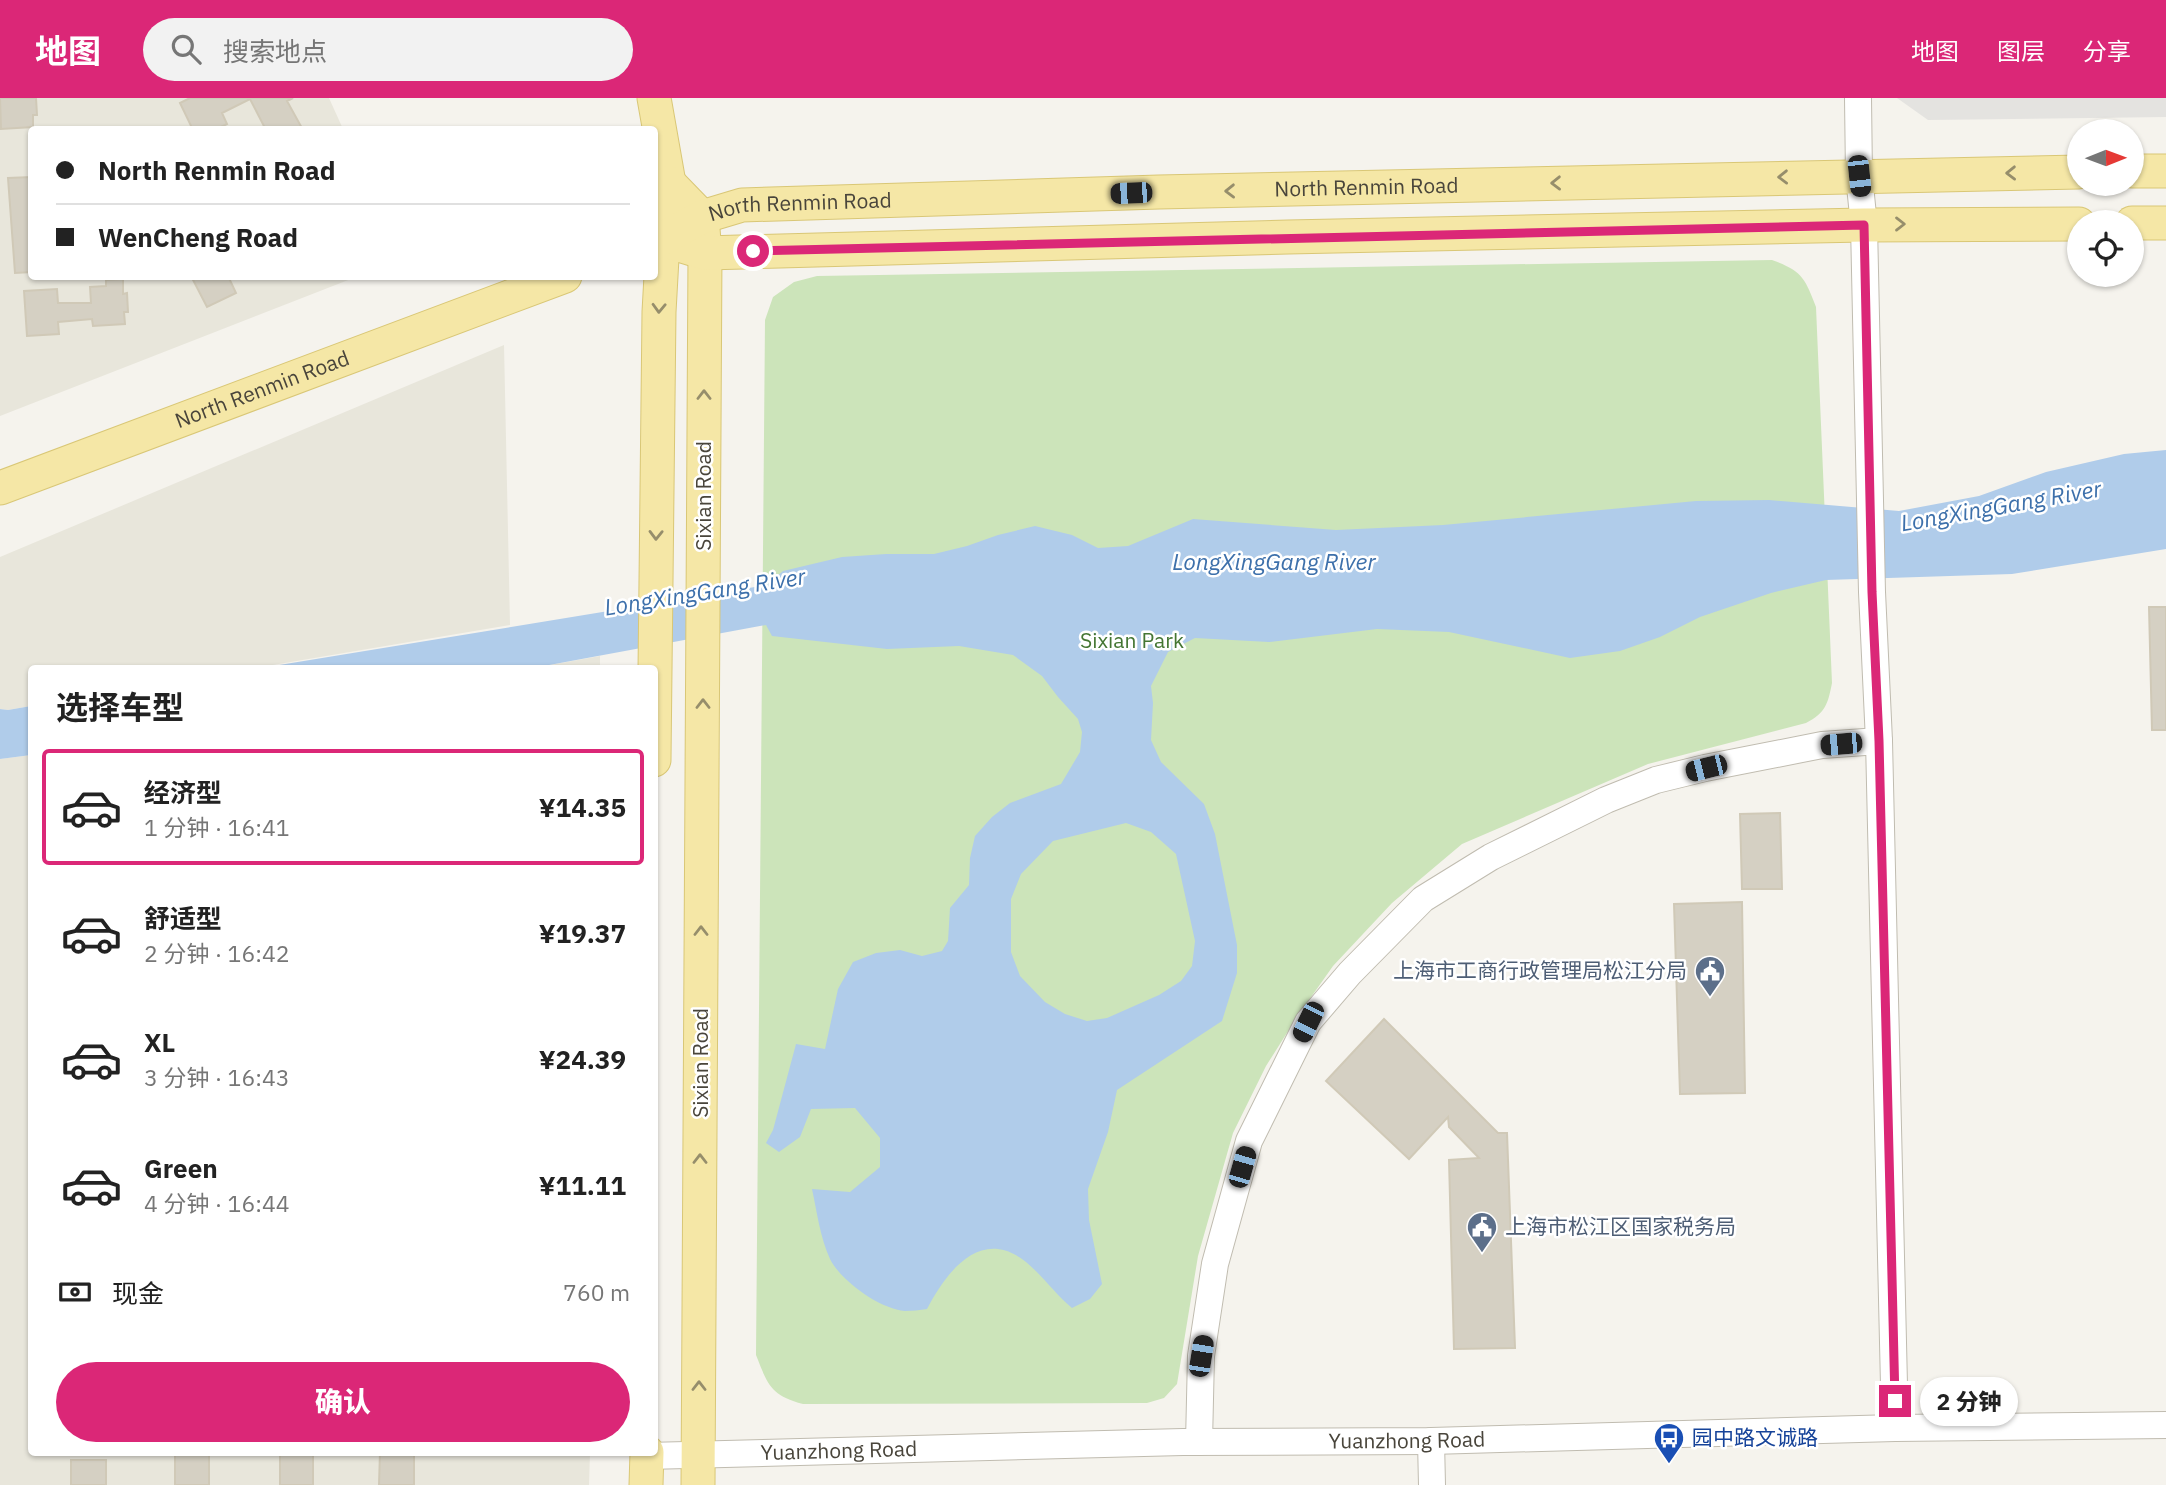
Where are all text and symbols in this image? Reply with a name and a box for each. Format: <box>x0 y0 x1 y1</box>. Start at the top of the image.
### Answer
search box <box>143 18 633 81</box>
text: 地图 <box>35 29 101 72</box>
icon: search <box>167 30 205 68</box>
text: 搜索地点 <box>223 34 327 68</box>
text: 地图 <box>1911 35 1959 67</box>
text: 图层 <box>1997 35 2045 67</box>
text: 分享 <box>2083 35 2131 67</box>
north arrow <box>2067 119 2144 196</box>
map controls <box>2067 119 2144 287</box>
text: North Renmin Road <box>98 153 336 187</box>
car <box>1847 154 1872 198</box>
one-way arrow <box>2005 165 2016 181</box>
street label: North Renmin Road <box>1274 170 1459 202</box>
one-way arrow <box>1778 170 1789 185</box>
one-way arrow <box>1550 175 1561 191</box>
car <box>1110 182 1153 204</box>
one-way arrow <box>1225 183 1236 198</box>
street label: North Renmin Road <box>705 185 892 227</box>
button: locate <box>2067 210 2144 287</box>
one-way arrow <box>1894 217 1905 232</box>
text: WenCheng Road <box>98 220 298 254</box>
route start <box>737 235 769 267</box>
one-way arrow <box>652 303 667 314</box>
street label: North Renmin Road <box>171 343 353 434</box>
one-way arrow <box>696 390 712 400</box>
street label: Sixian Road <box>689 441 717 551</box>
water label: LongXingGang River <box>1898 472 2104 537</box>
one-way arrow <box>649 530 664 541</box>
water label: LongXingGang River <box>1172 546 1376 576</box>
water label: LongXingGang River <box>602 560 808 622</box>
park label: Sixian Park <box>1080 626 1184 654</box>
text: 选择车型 <box>56 686 184 728</box>
one-way arrow <box>695 698 711 708</box>
car <box>1820 732 1863 756</box>
car <box>1684 753 1729 783</box>
text: 经济型 <box>144 775 222 809</box>
icon: car <box>60 776 123 839</box>
text: ¥14.35 <box>539 790 626 824</box>
text: 1 分钟 · 16:41 <box>144 812 290 842</box>
text: 舒适型 <box>144 901 222 935</box>
icon: car <box>60 902 123 965</box>
text: ¥19.37 <box>539 916 626 950</box>
one-way arrow <box>693 925 709 936</box>
text: 2 分钟 · 16:42 <box>144 938 290 968</box>
public building icon: 上海市工商行政管理局松江分局 <box>1693 954 1727 998</box>
place label: 上海市工商行政管理局松江分局 <box>1393 956 1687 984</box>
car <box>1290 999 1327 1045</box>
street label: Sixian Road <box>686 1008 714 1118</box>
text: XL <box>144 1025 175 1059</box>
icon: car <box>60 1028 123 1091</box>
text: ¥24.39 <box>539 1042 626 1076</box>
text: 3 分钟 · 16:43 <box>144 1062 290 1092</box>
car <box>1227 1144 1258 1190</box>
text: Green <box>144 1151 218 1185</box>
one-way arrow <box>692 1153 708 1163</box>
icon: car <box>60 1154 123 1217</box>
text: ¥11.11 <box>539 1168 626 1202</box>
text: 4 分钟 · 16:44 <box>144 1188 290 1218</box>
public building icon: 上海市松江区国家税务局 <box>1465 1210 1499 1254</box>
place label: 上海市松江区国家税务局 <box>1505 1212 1736 1240</box>
icon: cash <box>56 1273 94 1311</box>
text: 现金 <box>112 1276 164 1310</box>
text: 760 m <box>563 1277 630 1307</box>
car <box>1188 1334 1215 1378</box>
button: 确认 <box>56 1362 630 1442</box>
callout: 2 分钟 <box>1920 1376 2018 1426</box>
one-way arrow <box>691 1380 707 1391</box>
route end <box>1879 1385 1911 1417</box>
text: 2 分钟 <box>1936 1386 2002 1416</box>
bus stop icon: 园中路文诚路 <box>1652 1421 1686 1465</box>
place label: 园中路文诚路 <box>1692 1423 1818 1451</box>
street label: Yuanzhong Road <box>1328 1424 1485 1454</box>
street label: Yuanzhong Road <box>760 1434 918 1466</box>

